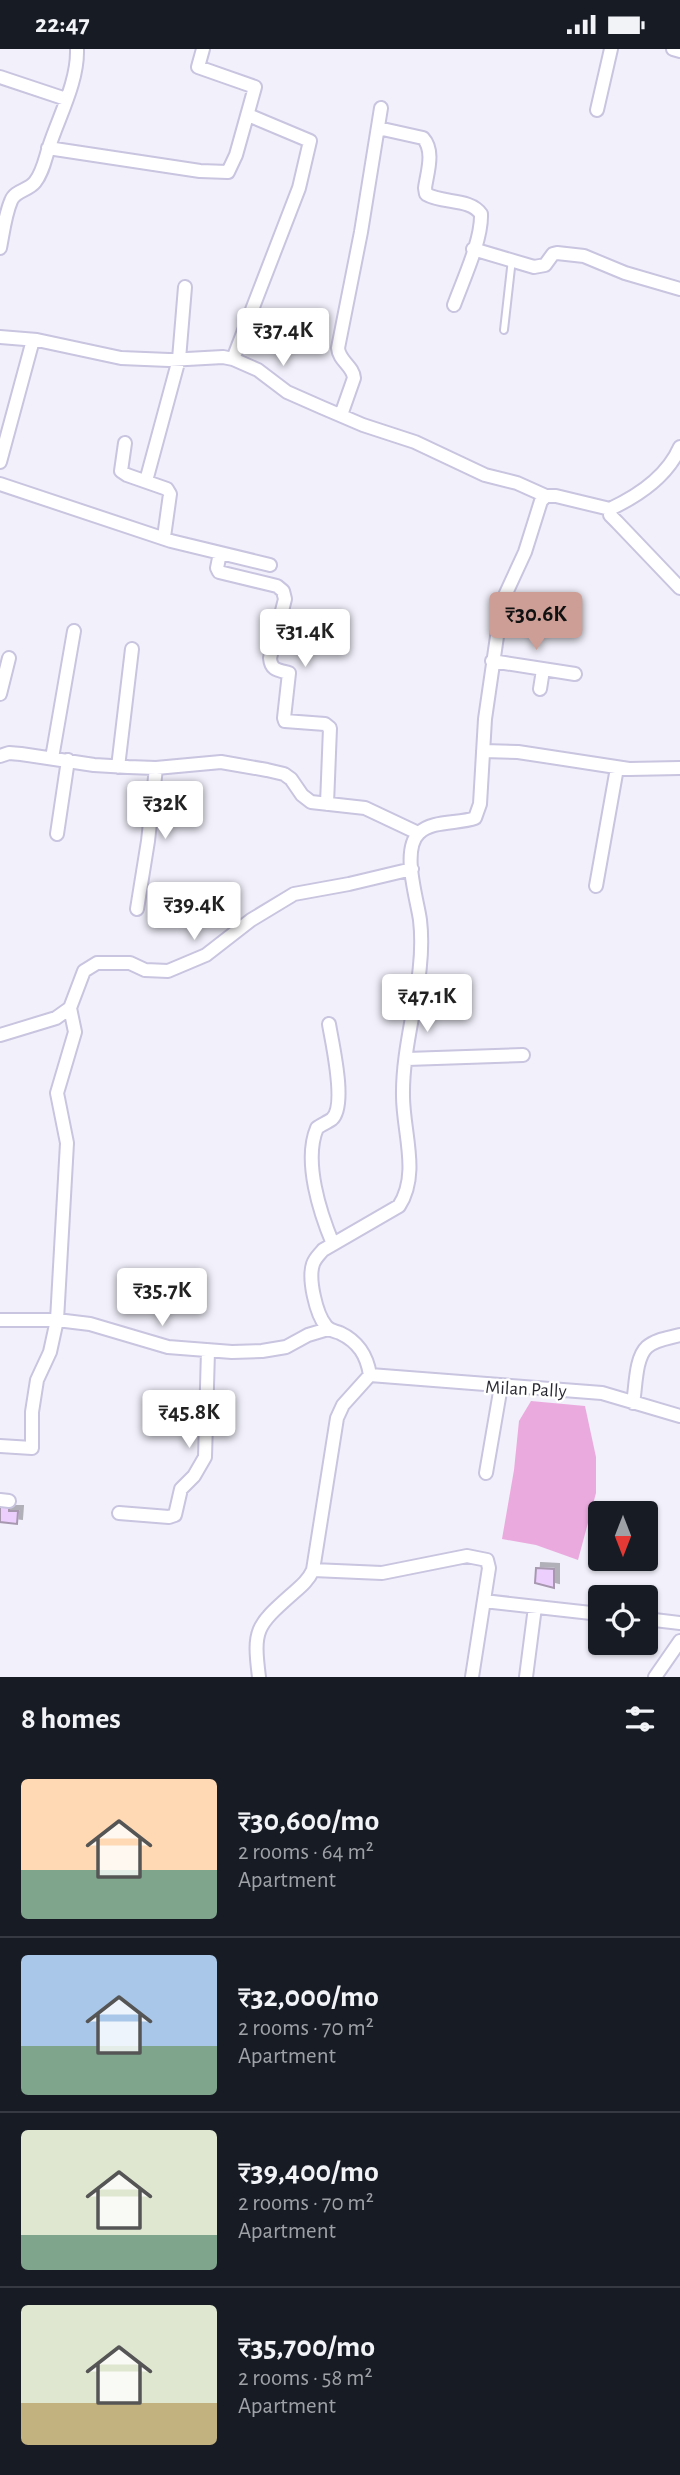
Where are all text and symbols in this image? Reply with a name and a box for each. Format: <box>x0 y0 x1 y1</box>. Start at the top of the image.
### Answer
text: 22:47 <box>35 11 90 37</box>
pin: ₹37.4K <box>226 309 340 368</box>
text: ₹37.4K <box>253 319 313 342</box>
pin: ₹30.6K <box>479 593 593 652</box>
text: ₹30.6K <box>505 603 567 626</box>
pin: ₹31.4K <box>248 609 362 669</box>
text: ₹31.4K <box>276 620 334 643</box>
pin: ₹32K <box>124 781 206 841</box>
text: ₹32K <box>143 792 187 815</box>
pin: ₹39.4K <box>137 883 251 942</box>
text: ₹39.4K <box>164 893 224 916</box>
pin: ₹47.1K <box>370 975 484 1034</box>
text: ₹47.1K <box>398 985 456 1008</box>
pin: ₹35.7K <box>105 1269 219 1328</box>
text: ₹35.7K <box>133 1279 191 1302</box>
street label: Milan Pally <box>485 1378 567 1401</box>
pin: ₹45.8K <box>132 1391 246 1450</box>
text: ₹45.8K <box>158 1401 220 1424</box>
north arrow <box>588 1501 658 1571</box>
map controls <box>588 1501 658 1655</box>
button: locate <box>588 1585 658 1655</box>
icon: filters <box>621 1700 659 1738</box>
text: 8 homes <box>21 1704 121 1734</box>
text: ₹30,600/mo <box>238 1806 379 1836</box>
icon: home <box>77 1807 161 1891</box>
text: 2 rooms · 64 m² <box>238 1841 374 1864</box>
text: Apartment <box>238 1869 336 1892</box>
text: ₹32,000/mo <box>238 1982 379 2012</box>
icon: home <box>77 1983 161 2067</box>
text: 2 rooms · 70 m² <box>238 2017 374 2040</box>
text: Apartment <box>238 2045 336 2068</box>
text: ₹39,400/mo <box>238 2157 379 2187</box>
icon: home <box>77 2158 161 2242</box>
text: 2 rooms · 70 m² <box>238 2192 374 2215</box>
text: Apartment <box>238 2220 336 2243</box>
text: ₹35,700/mo <box>238 2332 375 2362</box>
icon: home <box>77 2333 161 2417</box>
text: 2 rooms · 58 m² <box>238 2367 373 2390</box>
text: Apartment <box>238 2395 336 2418</box>

